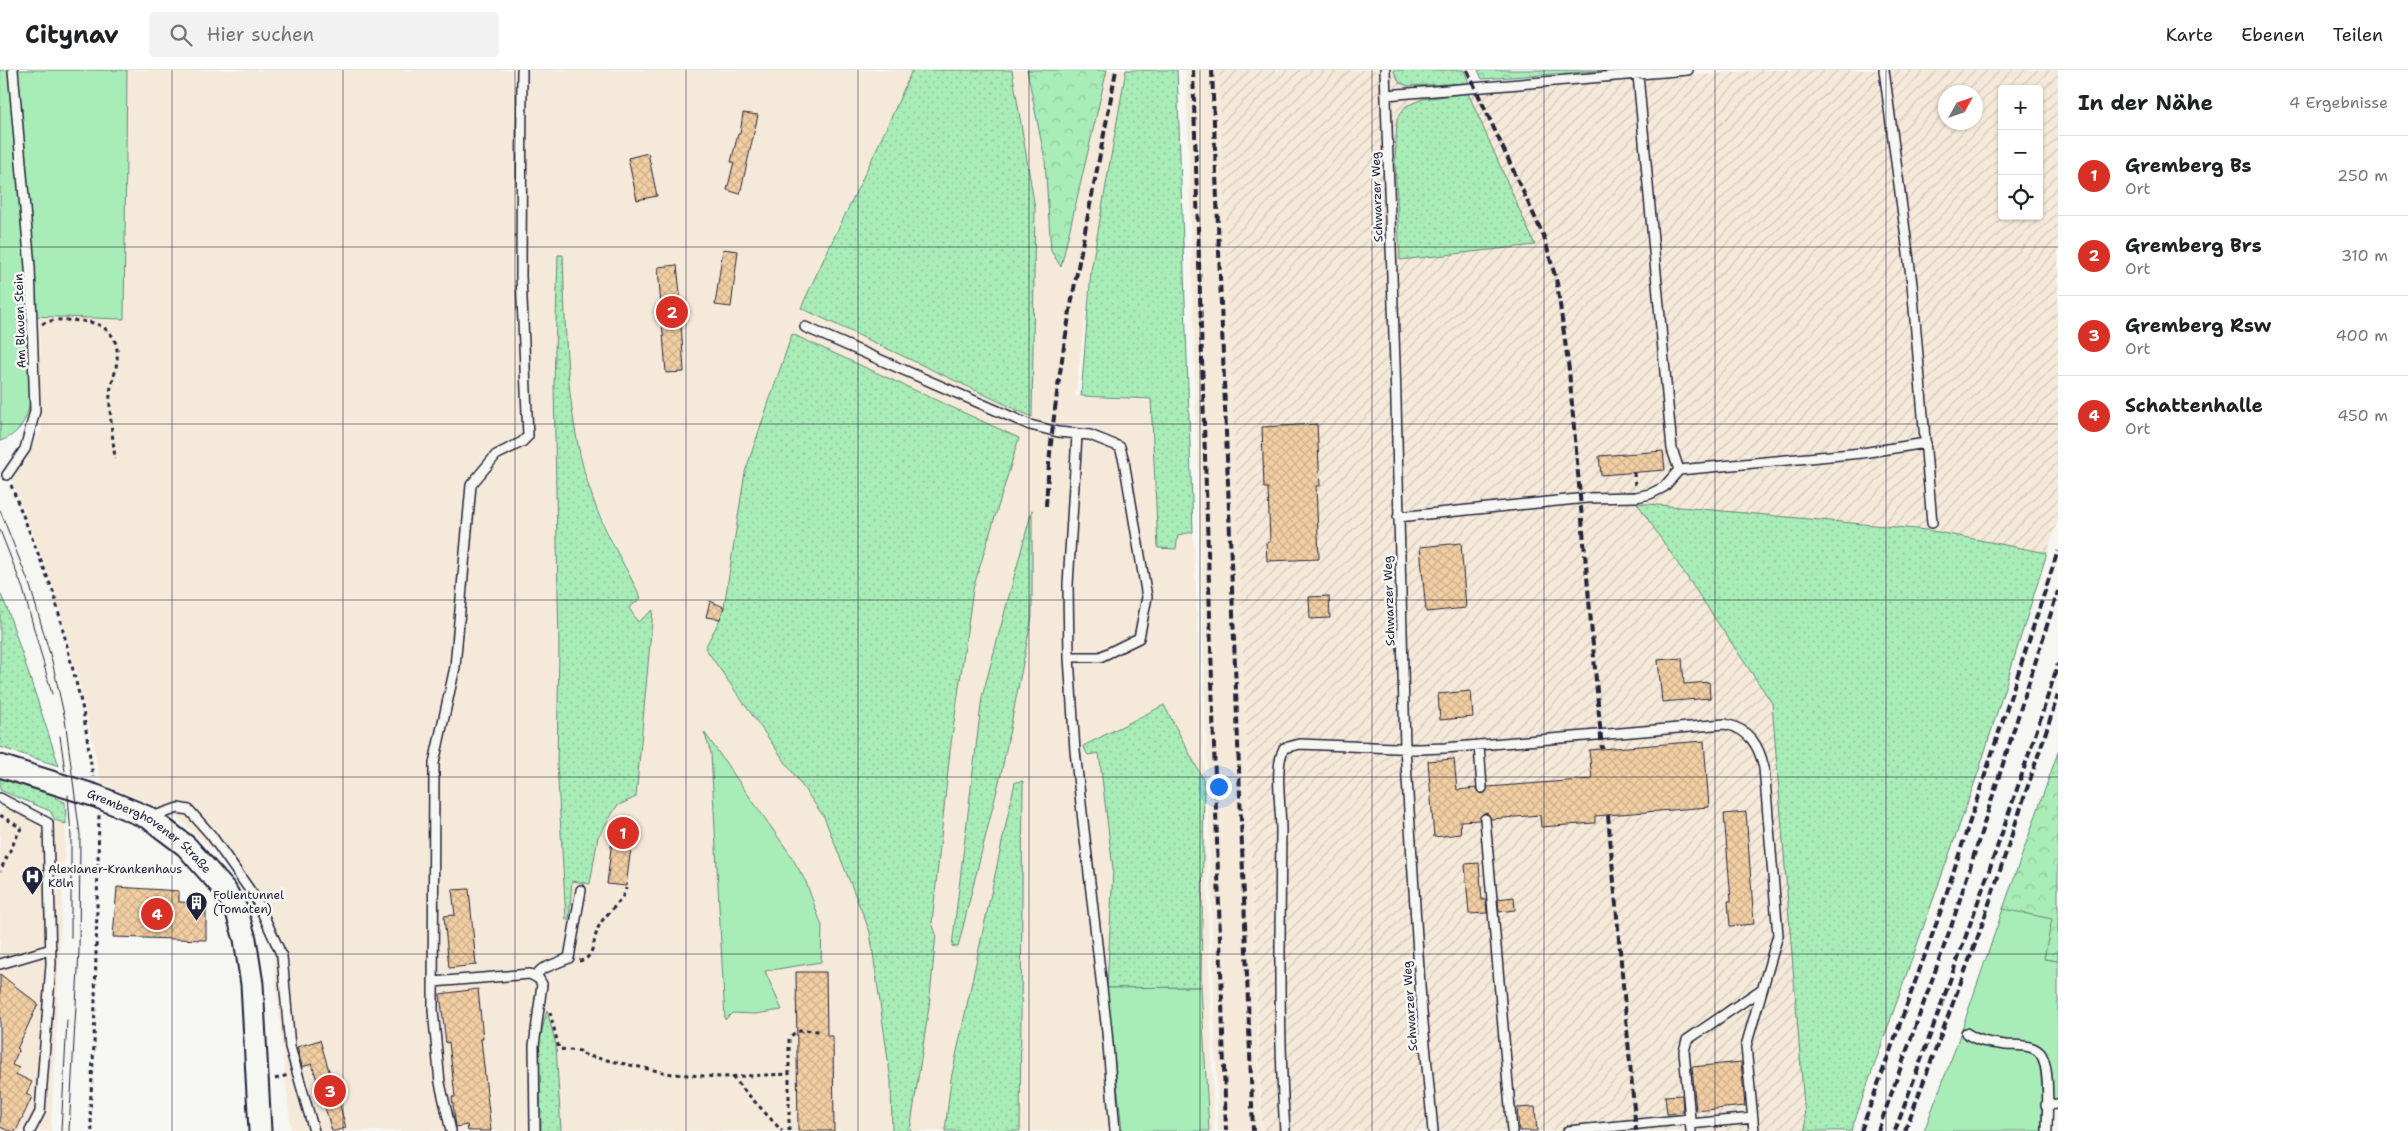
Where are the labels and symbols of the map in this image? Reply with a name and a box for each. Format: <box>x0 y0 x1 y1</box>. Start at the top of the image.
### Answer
north arrow <box>1938 85 1983 130</box>
street label: Schwarzer Weg <box>1367 151 1387 243</box>
street label: Am Blauen Stein <box>10 273 30 369</box>
pin: 2 <box>656 293 688 331</box>
street label: Schwarzer Weg <box>1379 555 1399 647</box>
your location <box>1206 774 1232 800</box>
street label: Gremberghovener Straße <box>85 786 215 877</box>
pin: 1 <box>607 814 639 852</box>
place label: Alexianer-Krankenhaus Köln <box>48 861 182 891</box>
hospital icon: Alexianer-Krankenhaus Köln <box>20 864 44 895</box>
place label: Folientunnel (Tomaten) <box>213 887 284 917</box>
building icon: Folientunnel (Tomaten) <box>185 890 209 921</box>
pin: 4 <box>141 895 173 933</box>
street label: Schwarzer Weg <box>1399 960 1421 1052</box>
pin: 3 <box>314 1072 346 1110</box>

